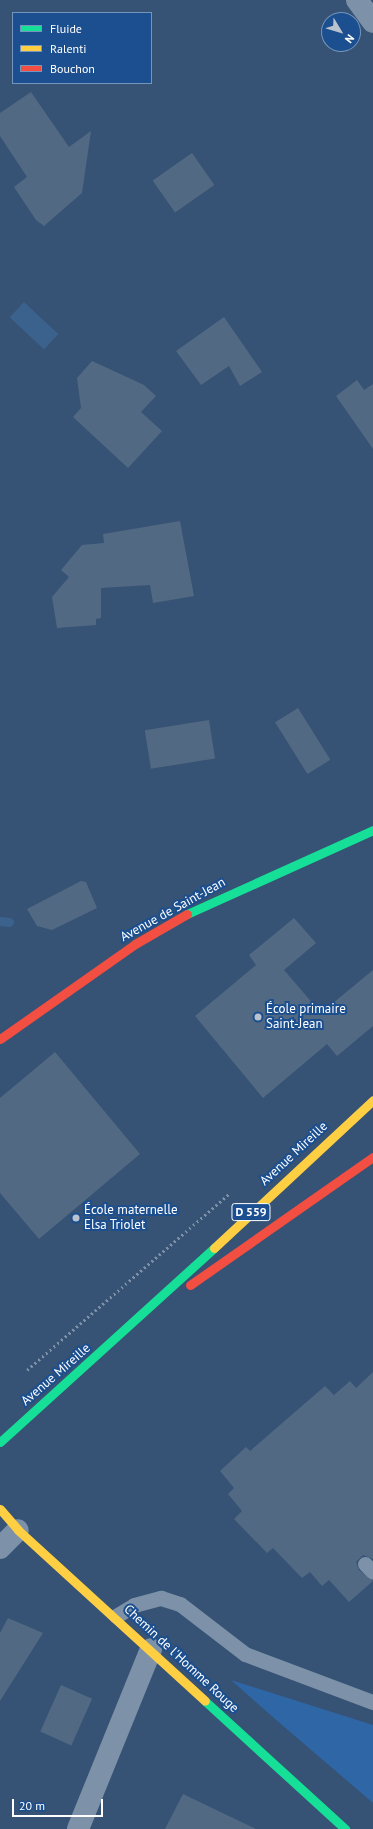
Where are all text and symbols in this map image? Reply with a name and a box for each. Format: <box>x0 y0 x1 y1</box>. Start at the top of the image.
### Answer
legend <box>12 12 152 84</box>
north arrow <box>321 12 361 52</box>
text: Fluide <box>50 21 82 36</box>
text: N <box>342 32 357 46</box>
text: Ralenti <box>50 41 86 56</box>
text: Bouchon <box>50 61 95 76</box>
street label: Avenue de Saint-Jean <box>118 875 228 945</box>
place label: École primaire Saint-Jean <box>266 1002 346 1033</box>
marker: École primaire Saint-Jean <box>253 1012 263 1022</box>
street label: Avenue Mireille <box>257 1119 331 1189</box>
road number: D 559 <box>231 1202 271 1222</box>
place label: École maternelle Elsa Triolet <box>84 1203 178 1234</box>
marker: École maternelle Elsa Triolet <box>71 1213 81 1223</box>
street label: Avenue Mireille <box>18 1341 94 1409</box>
street label: Chemin de l'Homme Rouge <box>120 1602 242 1716</box>
scale bar <box>14 1791 105 1817</box>
text: 20 m <box>19 1798 45 1813</box>

